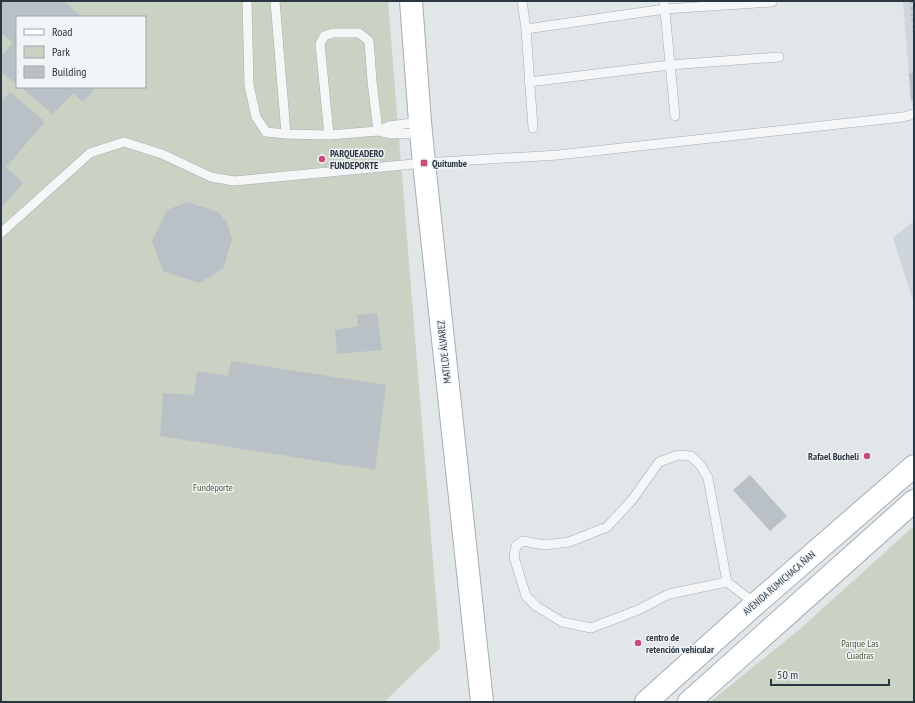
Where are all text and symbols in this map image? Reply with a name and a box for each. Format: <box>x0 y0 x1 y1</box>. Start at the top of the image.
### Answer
legend <box>16 16 146 88</box>
text: Road <box>52 24 72 39</box>
text: Park <box>52 44 70 59</box>
text: Building <box>52 64 87 79</box>
place label: PARQUEADERO FUNDEPORTE <box>330 147 384 172</box>
marker: PARQUEADERO FUNDEPORTE <box>317 154 327 164</box>
place label: Quitumbe <box>432 157 467 170</box>
marker: Quitumbe <box>419 158 429 168</box>
street label: MATILDE ÁLVAREZ <box>434 319 454 384</box>
place label: Rafael Bucheli <box>808 450 859 463</box>
marker: Rafael Bucheli <box>862 451 872 461</box>
park label: Fundeporte <box>193 481 233 494</box>
street label: AVENIDA RUMICHACA ÑAN <box>740 548 818 618</box>
place label: centro de retención vehicular <box>646 631 714 656</box>
park label: Parque Las Cuadras <box>841 637 879 662</box>
marker: centro de retención vehicular <box>633 638 643 648</box>
scale bar <box>771 661 889 687</box>
text: 50 m <box>777 667 798 682</box>

